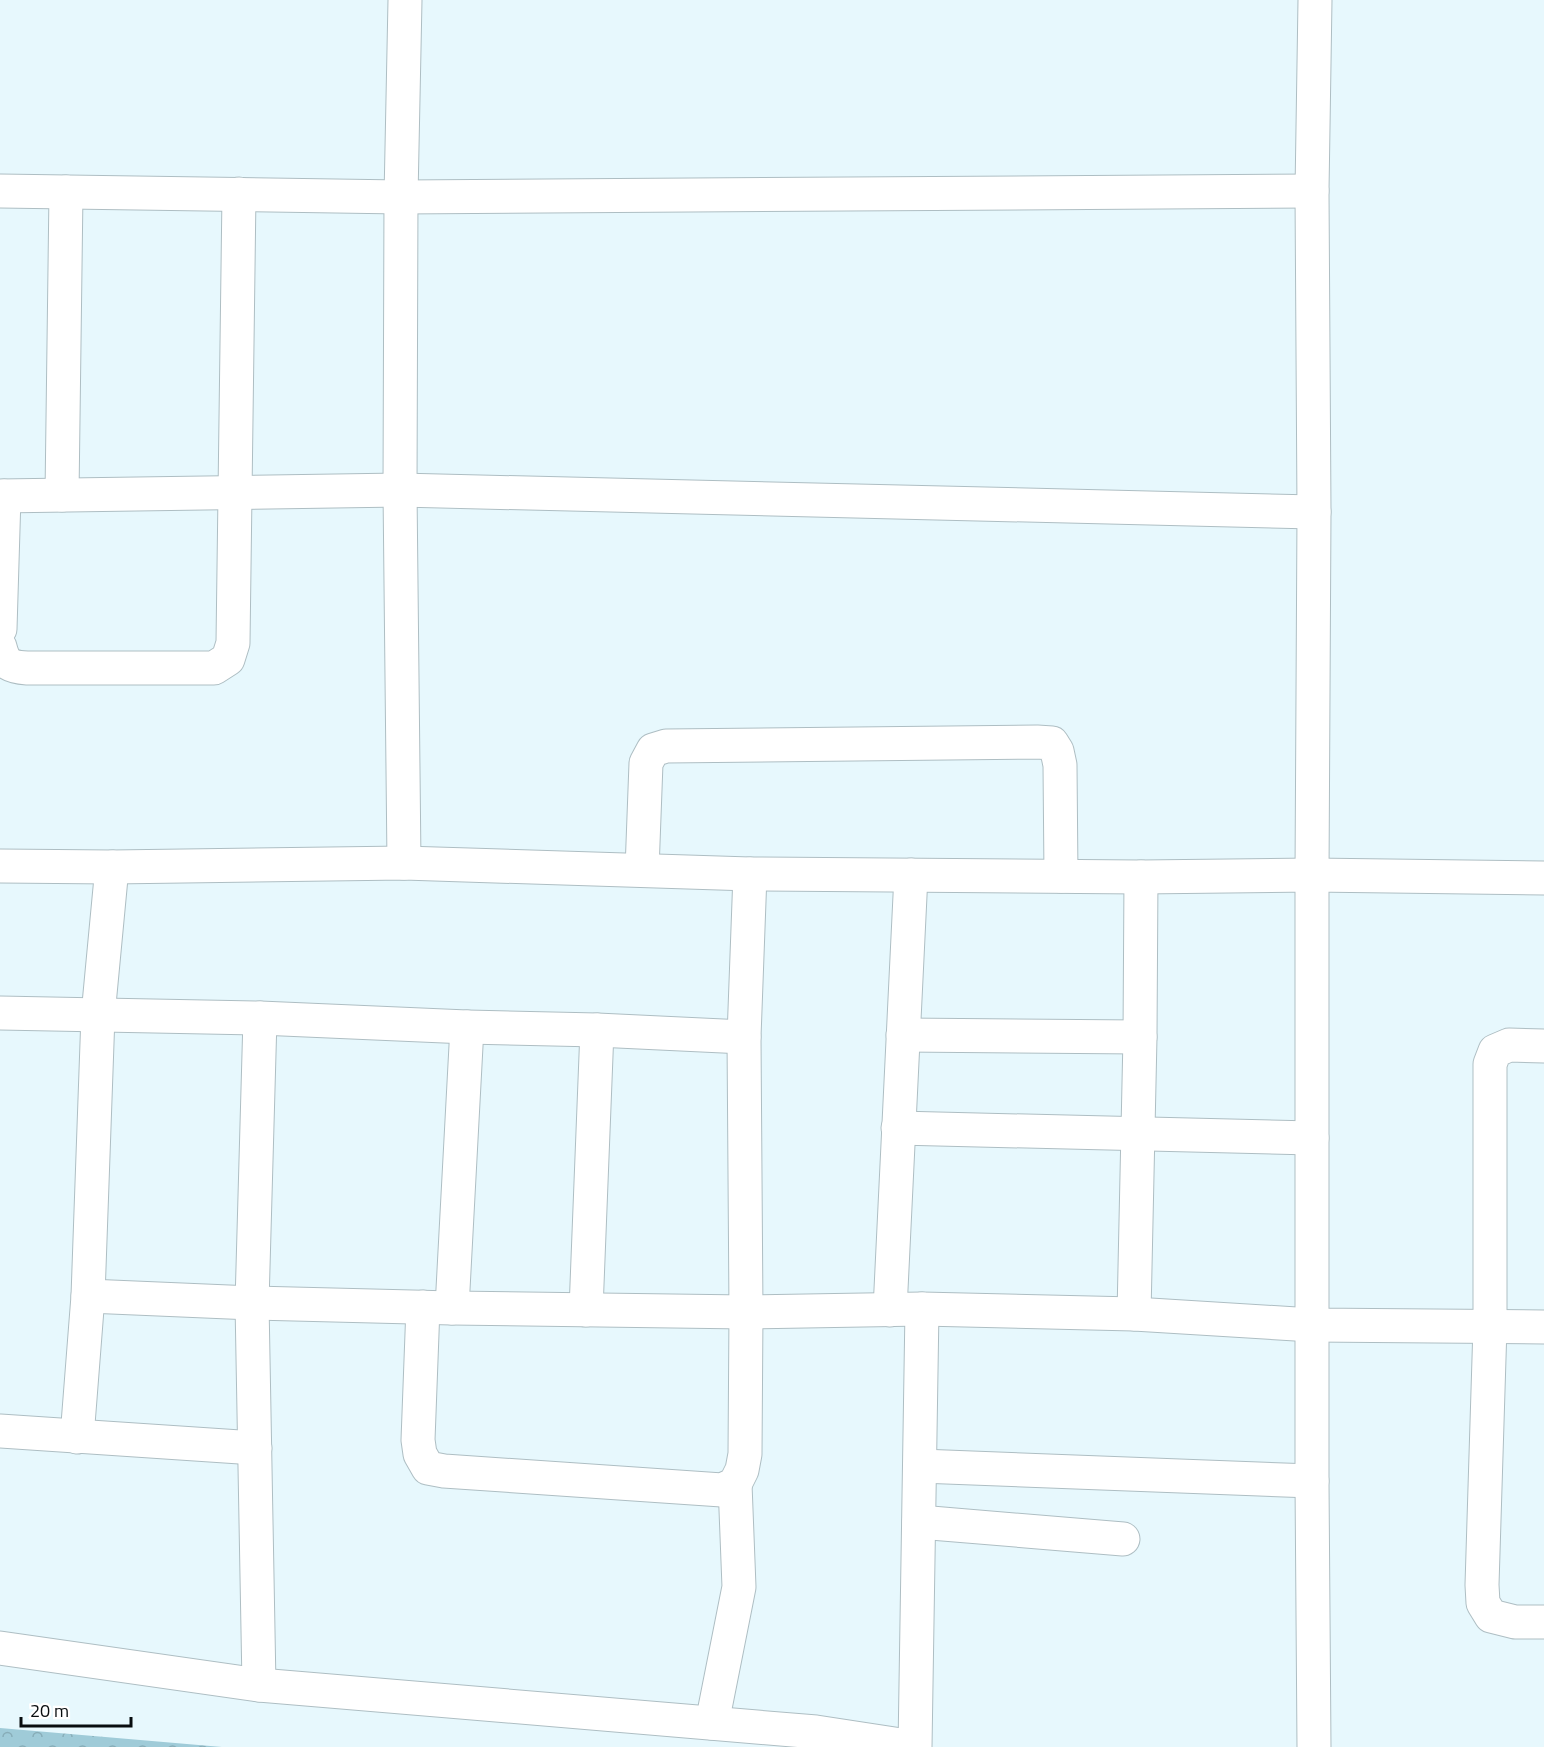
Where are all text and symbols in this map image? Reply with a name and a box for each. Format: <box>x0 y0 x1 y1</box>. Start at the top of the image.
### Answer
scale bar <box>21 1690 130 1728</box>
text: 20 m <box>30 1697 69 1724</box>

